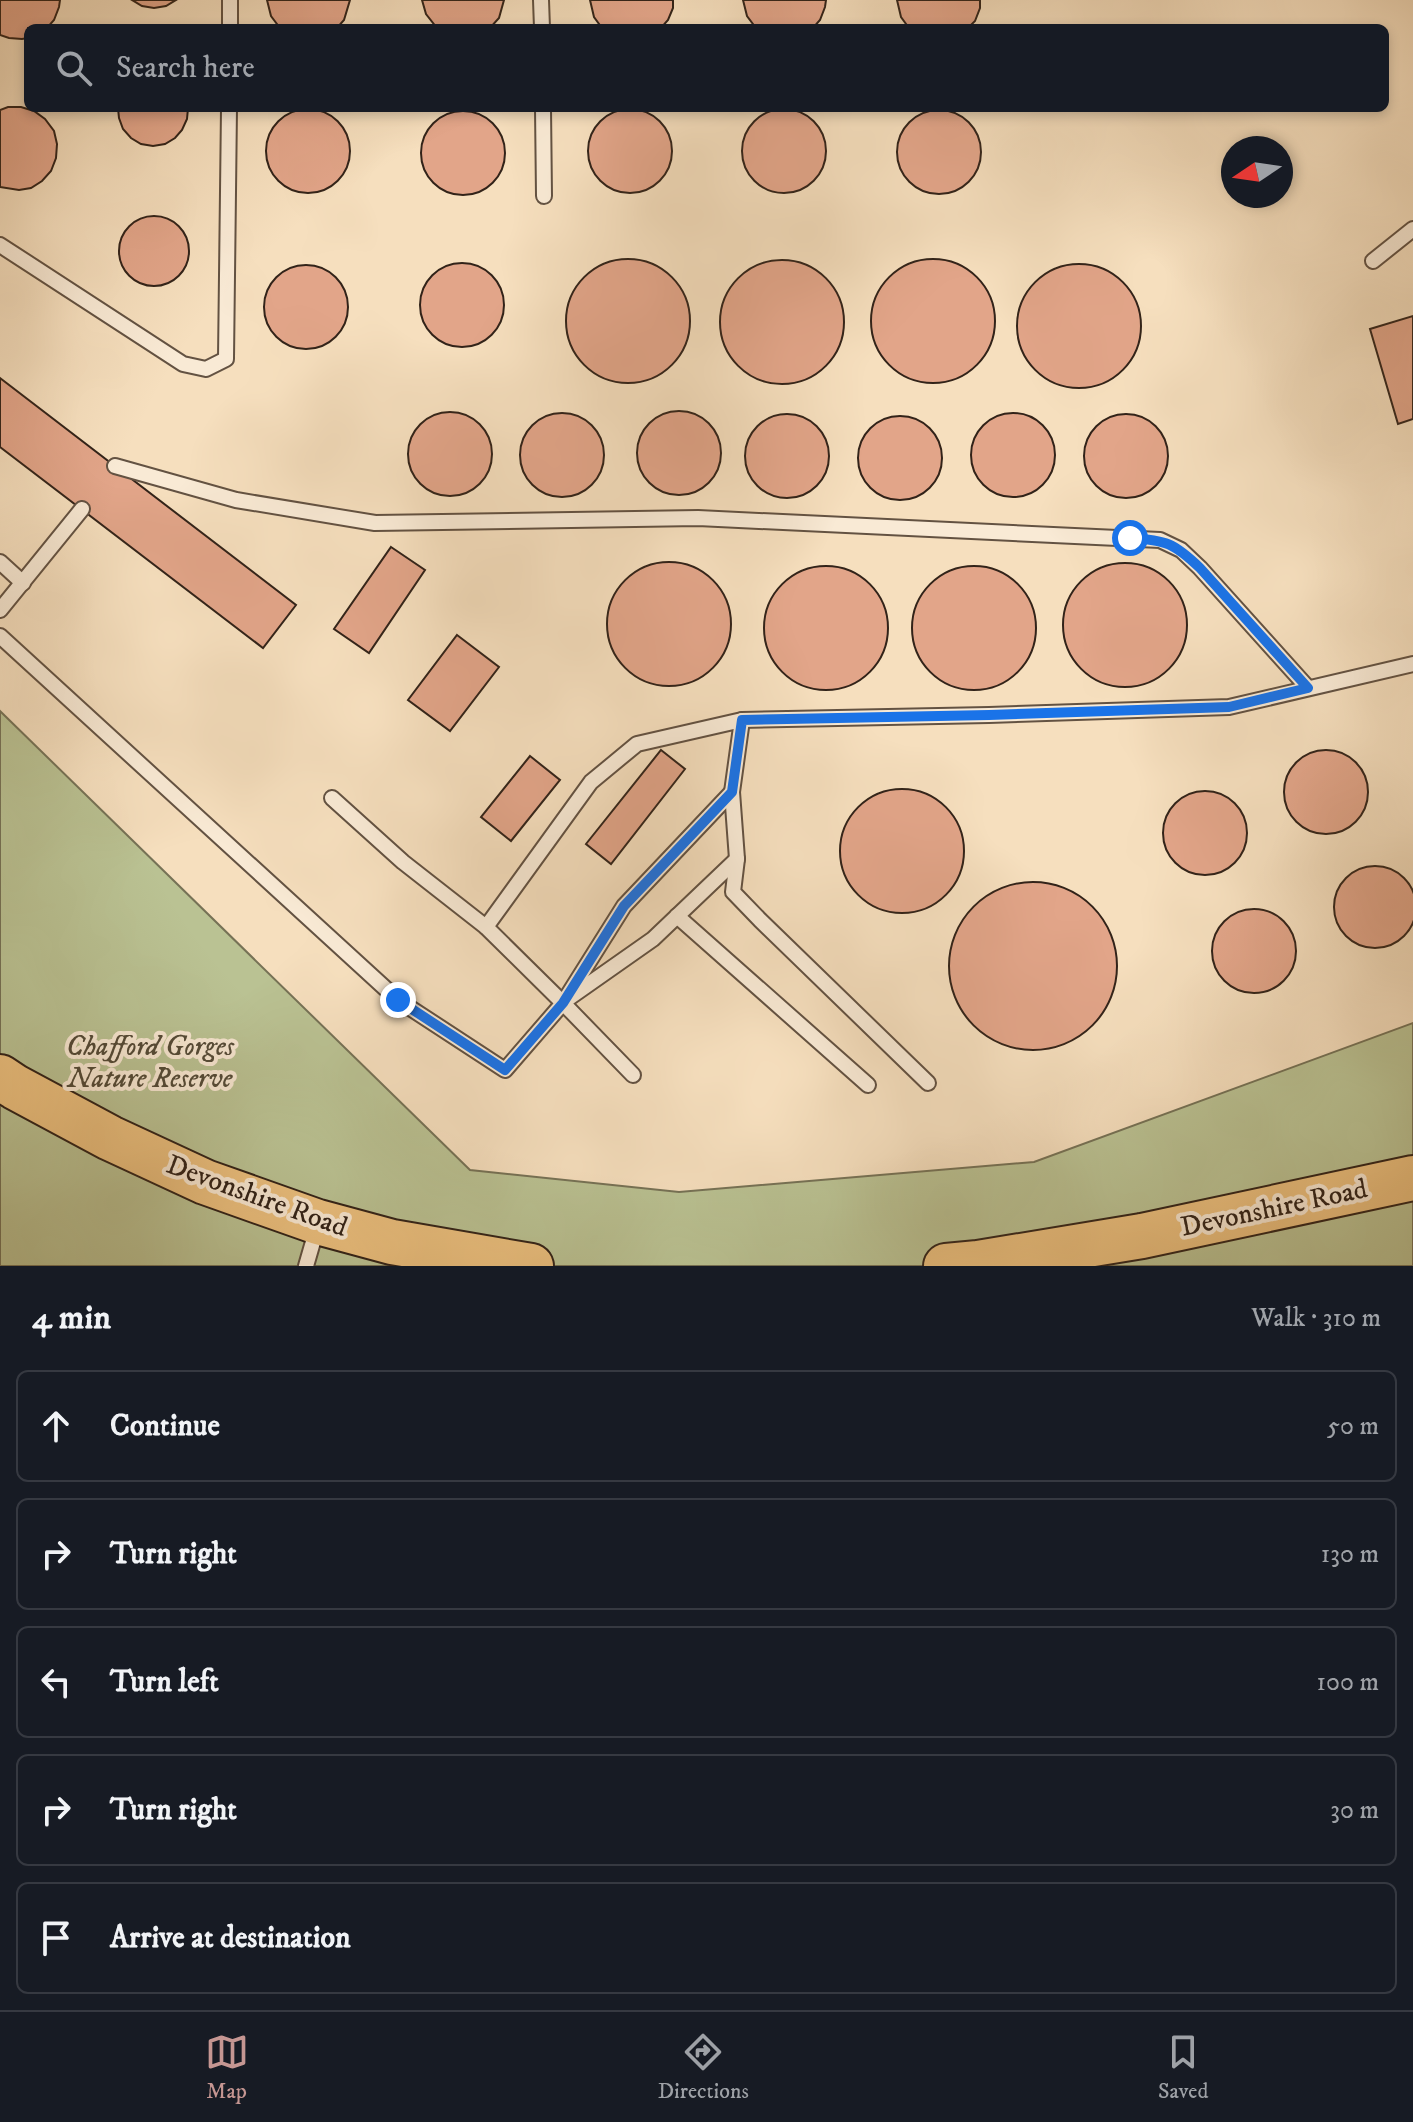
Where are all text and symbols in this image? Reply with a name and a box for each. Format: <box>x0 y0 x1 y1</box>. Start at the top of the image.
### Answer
search box <box>24 24 1389 112</box>
icon: search <box>52 46 96 90</box>
text: Search here <box>116 50 255 87</box>
north arrow <box>1221 136 1293 208</box>
route start <box>1112 520 1148 556</box>
route end <box>380 982 416 1018</box>
park label: Chafford Gorges Nature Reserve <box>66 1029 234 1096</box>
street label: Devonshire Road <box>162 1147 352 1245</box>
street label: Devonshire Road <box>1177 1171 1371 1245</box>
text: 4 min <box>32 1297 111 1339</box>
text: Walk · 310 m <box>1251 1302 1381 1335</box>
icon: ahead <box>34 1404 78 1448</box>
text: Continue <box>110 1408 220 1445</box>
text: 50 m <box>1327 1410 1379 1443</box>
icon: right <box>34 1532 78 1576</box>
text: Turn right <box>110 1536 237 1573</box>
text: 130 m <box>1321 1538 1379 1571</box>
icon: left <box>34 1660 78 1704</box>
text: Turn left <box>110 1664 219 1701</box>
text: 100 m <box>1316 1666 1379 1699</box>
icon: right <box>34 1788 78 1832</box>
text: Turn right <box>110 1792 237 1829</box>
text: 30 m <box>1330 1794 1379 1827</box>
icon: arrive <box>34 1916 78 1960</box>
text: Arrive at destination <box>110 1920 351 1957</box>
tab: Map <box>205 2030 249 2105</box>
tab: Directions <box>658 2030 749 2105</box>
tab: Saved <box>1158 2030 1208 2105</box>

